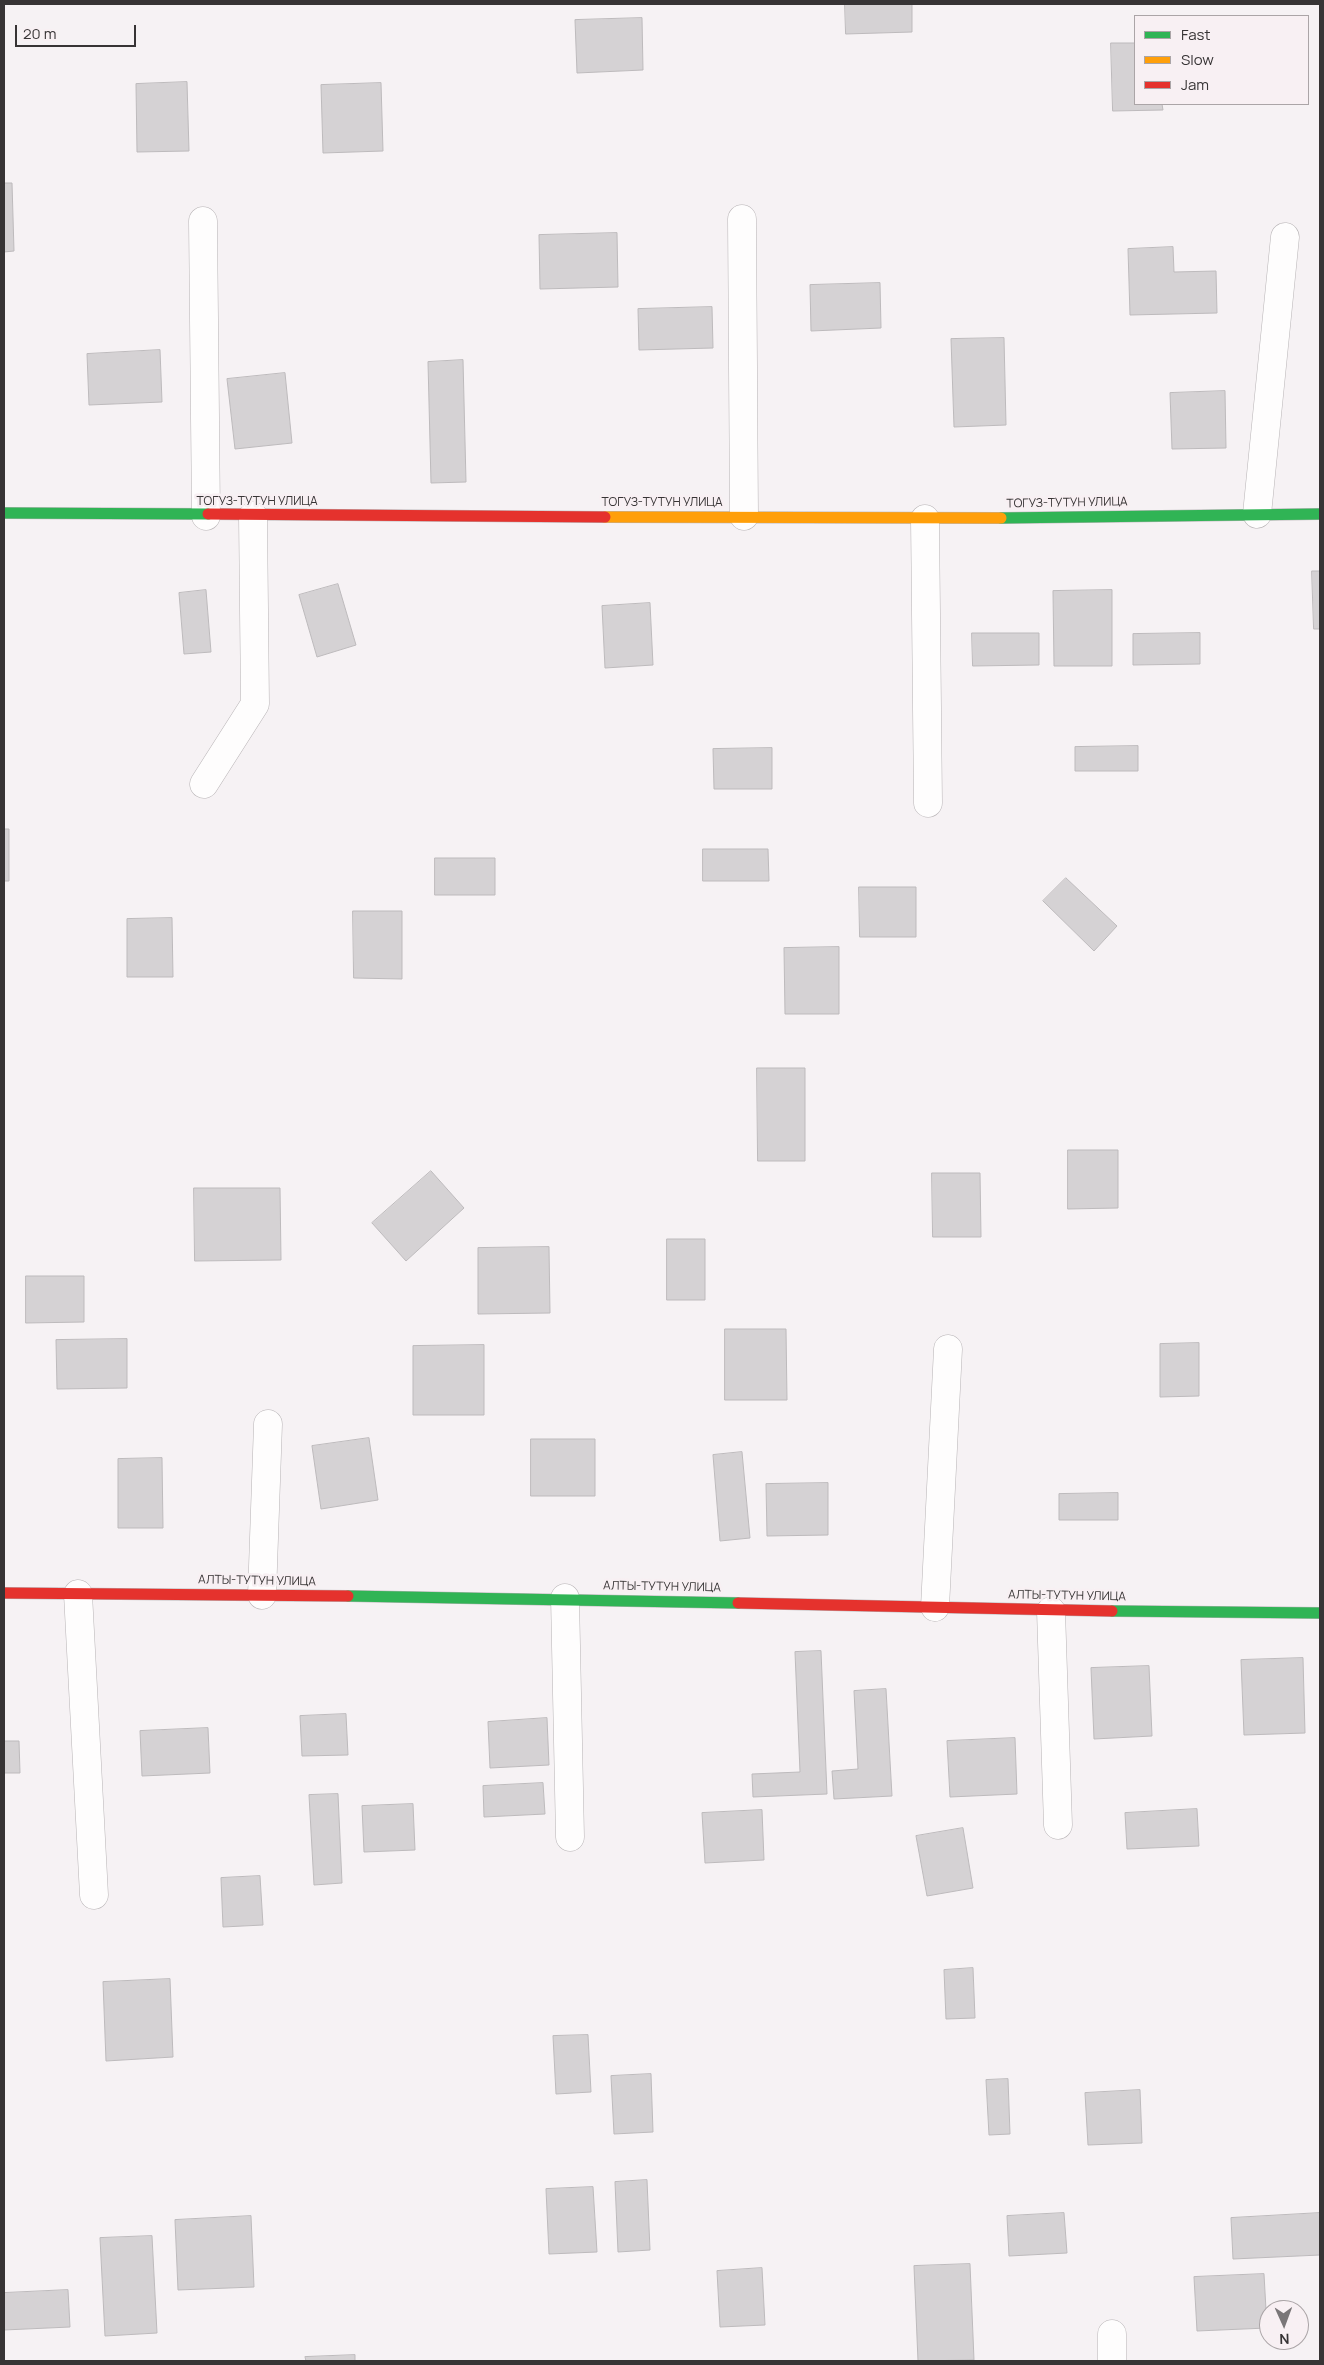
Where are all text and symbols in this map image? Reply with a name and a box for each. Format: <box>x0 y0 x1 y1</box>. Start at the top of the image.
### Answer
scale bar <box>18 15 139 47</box>
legend <box>1134 15 1309 105</box>
text: 20 m <box>23 23 56 44</box>
text: Fast <box>1181 24 1210 45</box>
text: Slow <box>1181 49 1214 70</box>
text: Jam <box>1181 74 1209 95</box>
street label: ТОГУЗ-ТУТУН УЛИЦА <box>196 495 318 509</box>
street label: ТОГУЗ-ТУТУН УЛИЦА <box>1006 495 1128 511</box>
street label: ТОГУЗ-ТУТУН УЛИЦА <box>601 496 723 510</box>
street label: АЛТЫ-ТУТУН УЛИЦА <box>198 1573 316 1589</box>
street label: АЛТЫ-ТУТУН УЛИЦА <box>603 1579 721 1595</box>
street label: АЛТЫ-ТУТУН УЛИЦА <box>1008 1588 1126 1604</box>
north arrow <box>1259 2300 1309 2350</box>
text: N <box>1279 2330 1290 2349</box>

